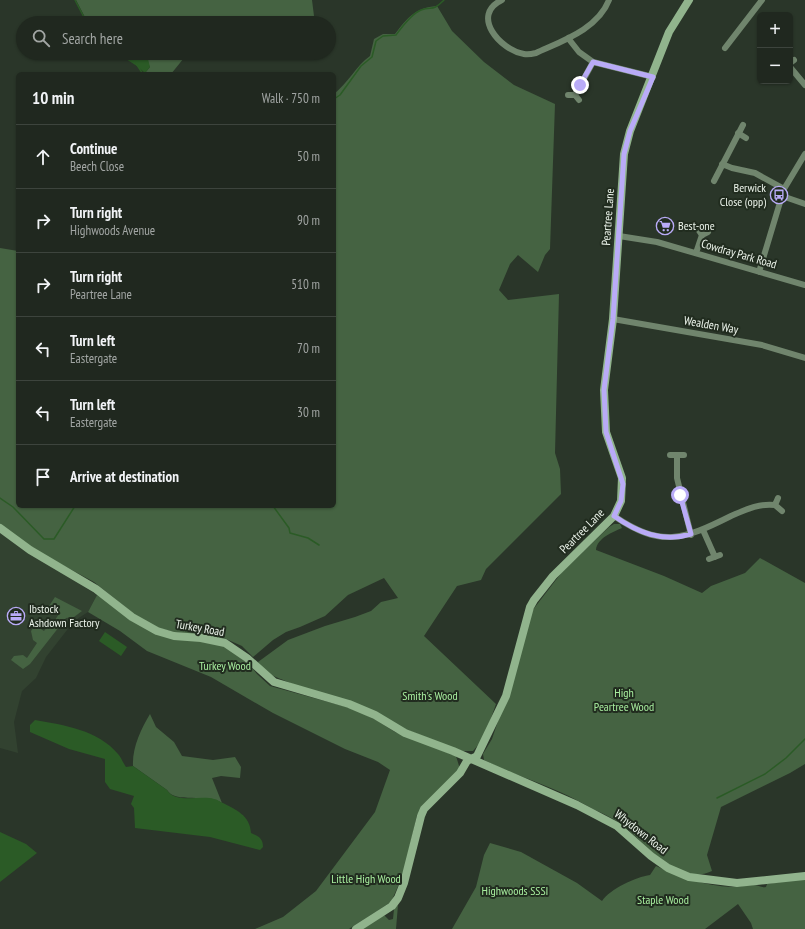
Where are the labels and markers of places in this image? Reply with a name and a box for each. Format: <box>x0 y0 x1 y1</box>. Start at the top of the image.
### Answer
place label: Berwick Close (opp) <box>720 180 766 209</box>
bus stop icon: Berwick Close (opp) <box>769 185 789 205</box>
supermarket icon: Best-one <box>655 216 675 236</box>
place label: Best-one <box>678 218 715 233</box>
place label: Ibstock Ashdown Factory <box>29 601 100 630</box>
office icon: Ibstock Ashdown Factory <box>6 606 26 626</box>

